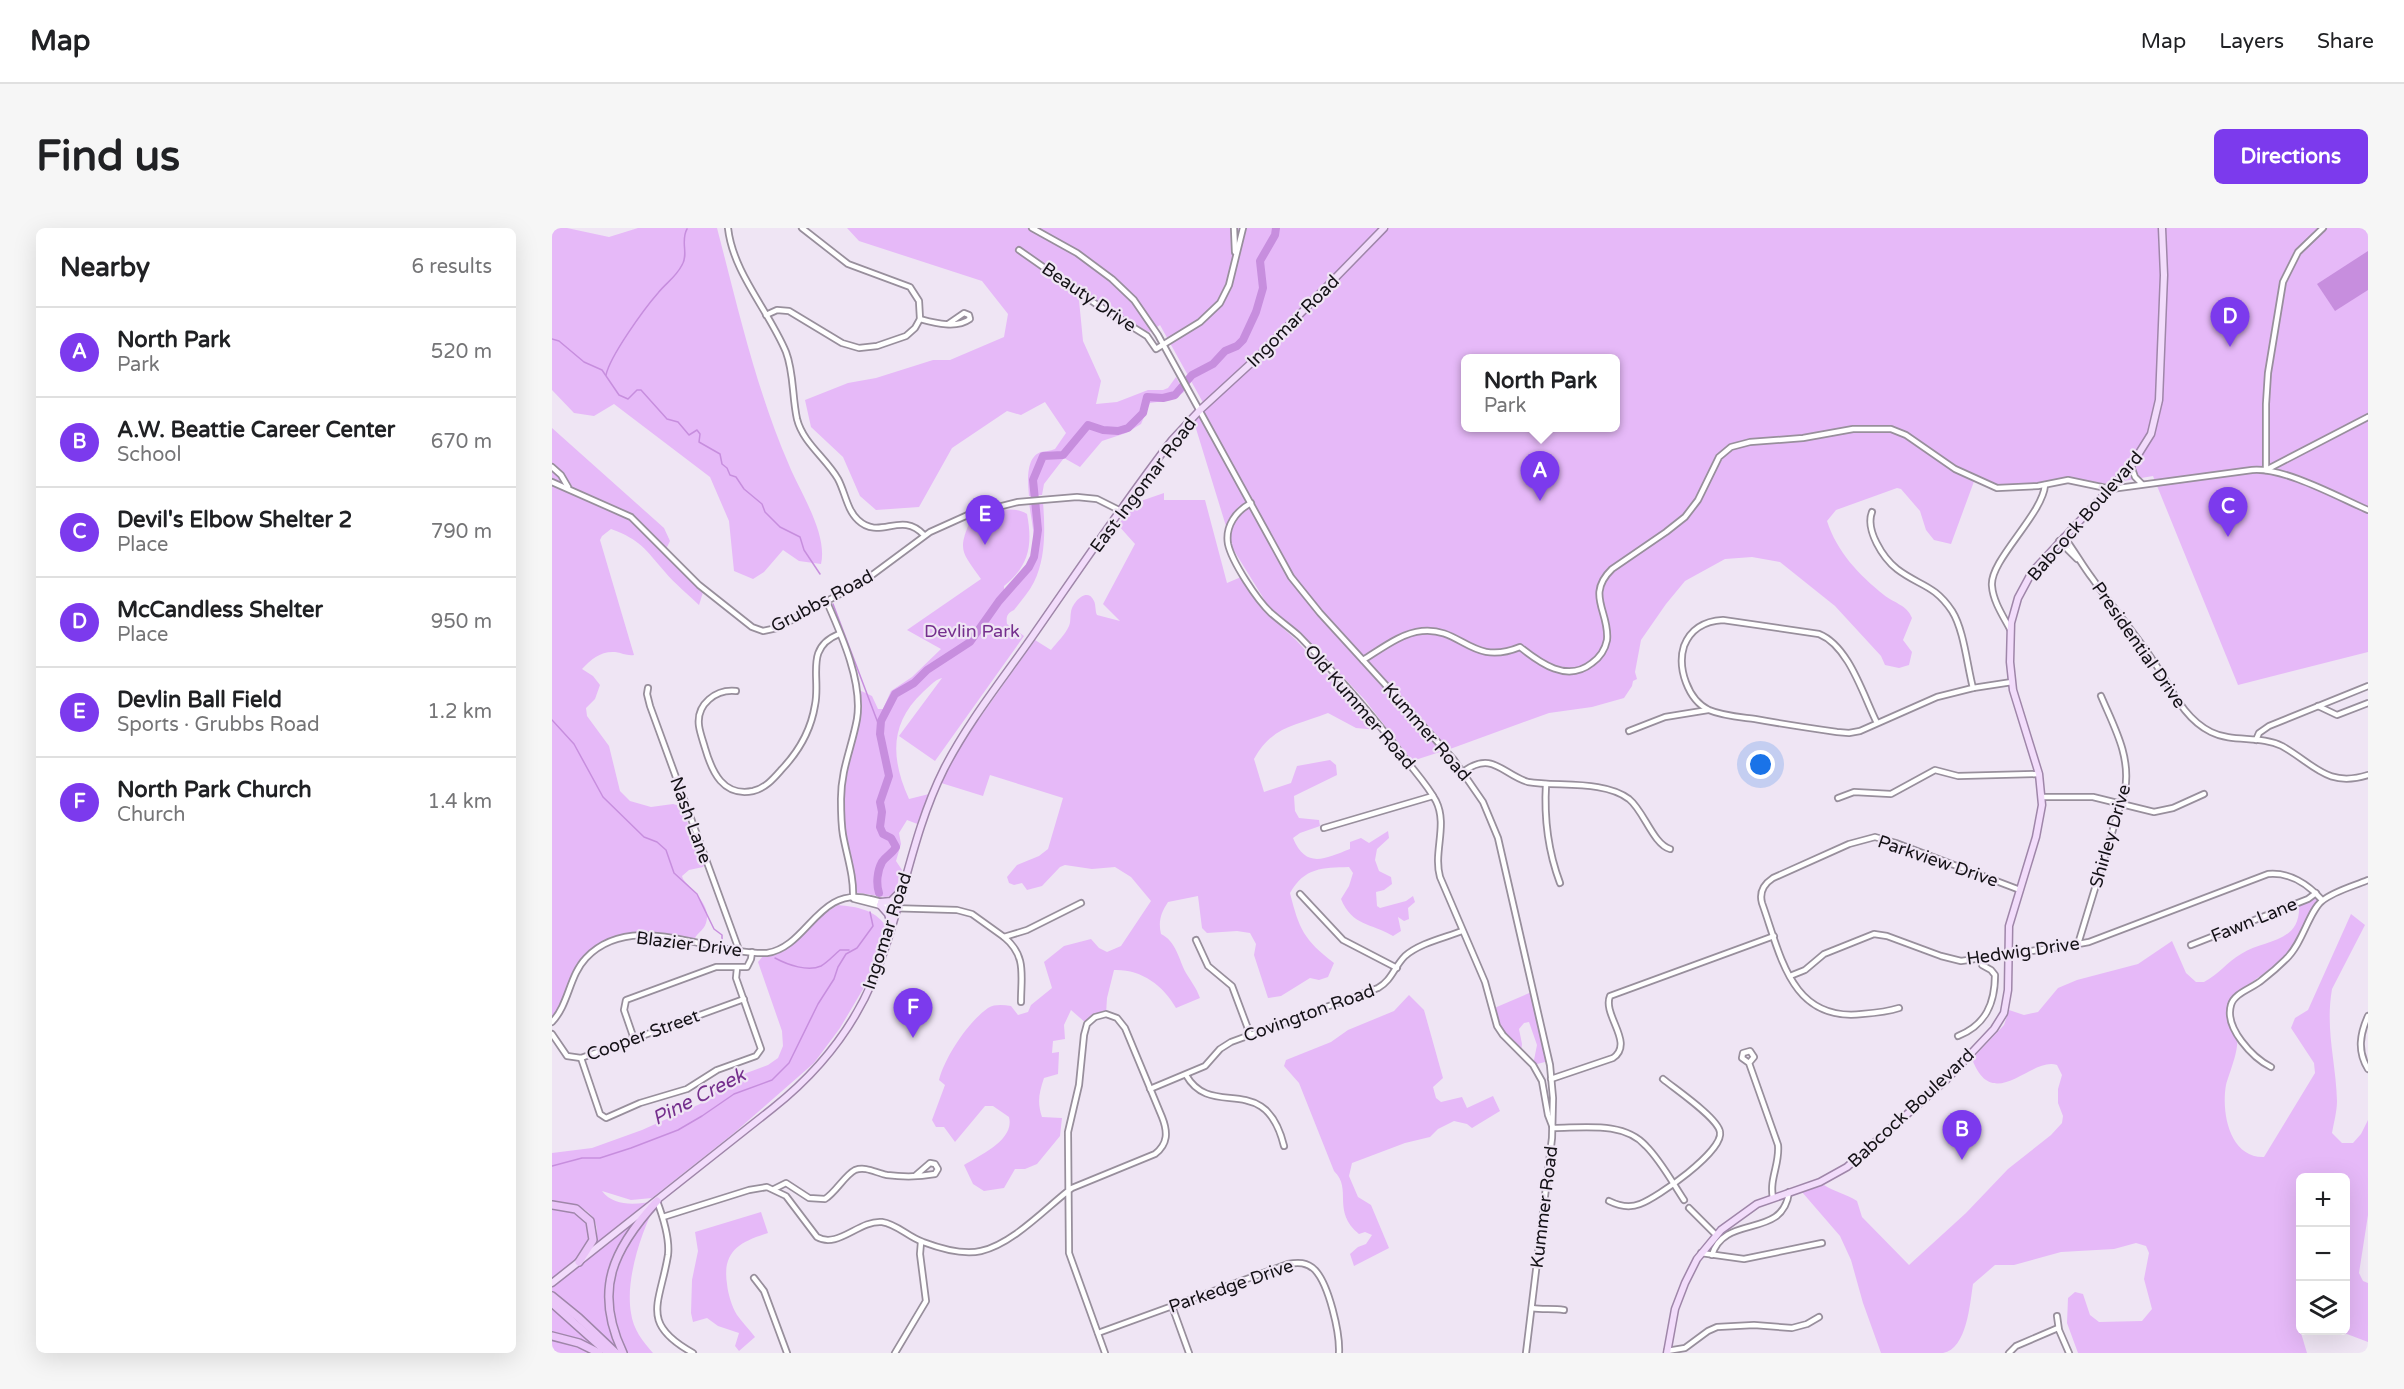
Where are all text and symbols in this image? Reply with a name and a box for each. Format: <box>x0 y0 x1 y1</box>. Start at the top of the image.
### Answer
text: Map <box>30 24 90 58</box>
text: Map <box>2141 29 2186 54</box>
text: Layers <box>2219 29 2284 54</box>
text: Share <box>2317 29 2374 54</box>
button: Directions <box>2214 129 2368 184</box>
text: Find us <box>36 131 180 182</box>
text: Nearby <box>60 252 150 283</box>
text: 6 results <box>412 255 492 279</box>
street label: Beauty Drive <box>1038 257 1140 337</box>
street label: Ingomar Road <box>1242 270 1344 372</box>
pin: D <box>2210 298 2250 347</box>
text: North Park <box>117 327 231 353</box>
text: A <box>72 340 87 364</box>
text: 520 m <box>431 340 492 364</box>
text: Park <box>117 353 160 377</box>
popup <box>1461 354 1620 432</box>
text: North Park <box>1484 368 1597 394</box>
text: Park <box>1484 394 1526 418</box>
street label: East Ingomar Road <box>1085 413 1201 557</box>
text: A.W. Beattie Career Center <box>117 417 395 443</box>
text: B <box>73 430 86 454</box>
text: 670 m <box>431 430 492 454</box>
text: School <box>117 443 181 467</box>
street label: Babcock Boulevard <box>2023 447 2147 585</box>
pin: A <box>1520 452 1560 501</box>
pin: C <box>2208 488 2248 537</box>
pin: E <box>966 496 1004 545</box>
text: Devil's Elbow Shelter 2 <box>117 507 352 533</box>
text: C <box>73 520 86 544</box>
text: 790 m <box>431 520 492 544</box>
text: Place <box>117 533 168 557</box>
street label: Grubbs Road <box>767 565 877 637</box>
street label: Presidential Drive <box>2087 578 2191 712</box>
text: McCandless Shelter <box>117 597 323 623</box>
text: D <box>72 610 87 634</box>
text: 950 m <box>431 610 492 634</box>
park label: Devlin Park <box>924 620 1020 642</box>
text: Place <box>117 623 168 647</box>
street label: Old Kummer Road <box>1300 640 1420 774</box>
street label: Kummer Road <box>1378 678 1476 786</box>
text: Devlin Ball Field <box>117 687 282 713</box>
text: E <box>73 700 86 724</box>
text: 1.2 km <box>427 700 492 724</box>
text: Sports · Grubbs Road <box>117 713 320 737</box>
your location <box>1746 750 1775 779</box>
street label: Nash Lane <box>665 774 717 866</box>
text: North Park Church <box>117 777 312 803</box>
street label: Shirley Drive <box>2085 782 2135 890</box>
text: F <box>73 790 86 814</box>
text: 1.4 km <box>428 790 492 814</box>
text: Church <box>117 803 185 827</box>
street label: Parkview Drive <box>1875 830 2001 892</box>
street label: Ingomar Road <box>858 870 916 992</box>
street label: Fawn Lane <box>2208 893 2300 947</box>
street label: Blazier Drive <box>635 927 743 961</box>
street label: Hedwig Drive <box>1965 932 2081 970</box>
street label: Covington Road <box>1240 979 1378 1047</box>
pin: F <box>894 988 932 1038</box>
street label: Cooper Street <box>583 1004 703 1066</box>
street label: Babcock Boulevard <box>1843 1044 1979 1172</box>
water label: Pine Creek <box>648 1062 752 1131</box>
pin: B <box>1942 1110 1982 1160</box>
street label: Kummer Road <box>1526 1145 1562 1269</box>
map controls <box>2296 1173 2350 1335</box>
button: + <box>2296 1173 2350 1227</box>
button: − <box>2296 1227 2350 1281</box>
street label: Parkedge Drive <box>1166 1254 1296 1318</box>
button: layers <box>2296 1281 2350 1335</box>

